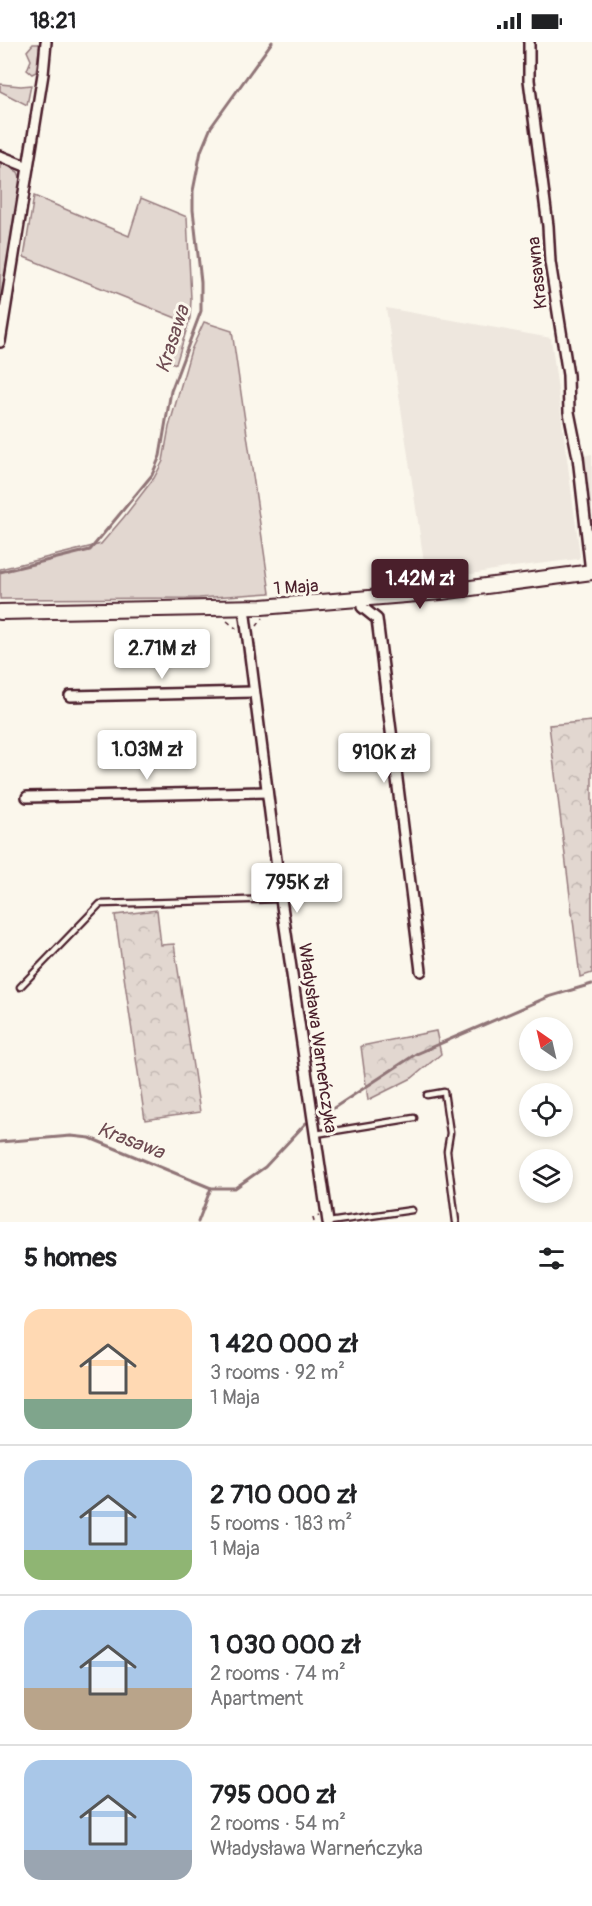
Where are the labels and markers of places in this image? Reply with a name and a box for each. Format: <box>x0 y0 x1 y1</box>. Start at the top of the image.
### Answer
pin: 1.42M zł <box>358 559 482 610</box>
pin: 2.71M zł <box>100 629 224 680</box>
pin: 1.03M zł <box>85 730 209 781</box>
pin: 910K zł <box>329 733 439 784</box>
pin: 795K zł <box>242 863 352 914</box>

